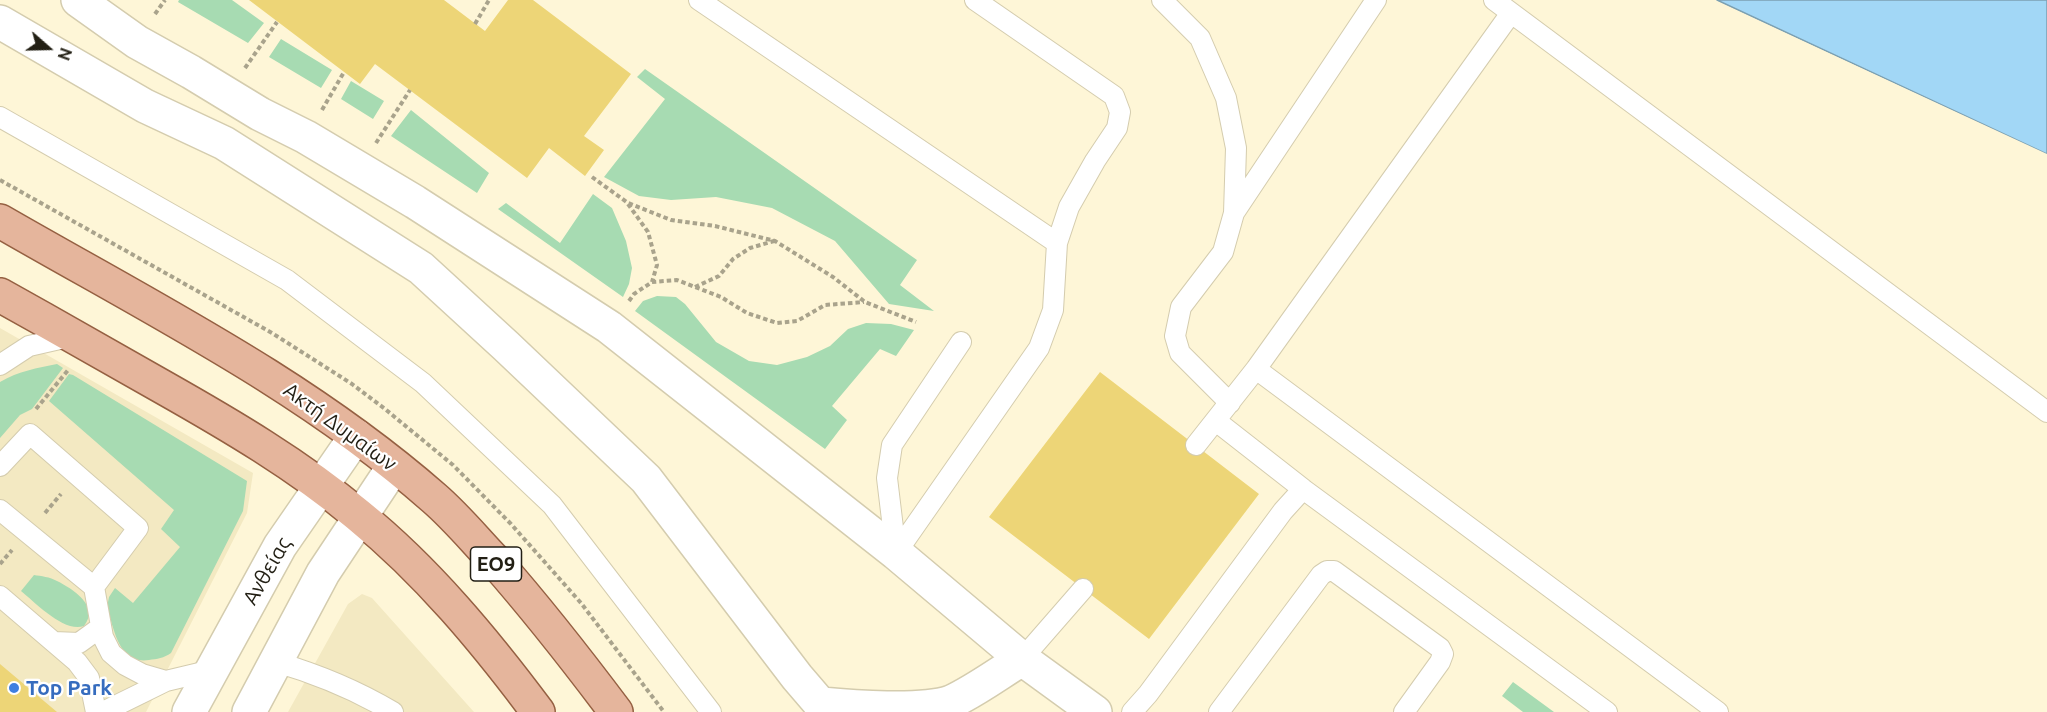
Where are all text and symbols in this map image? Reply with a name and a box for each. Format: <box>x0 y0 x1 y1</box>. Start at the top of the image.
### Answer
north arrow <box>18 18 78 78</box>
text: N <box>54 45 75 63</box>
street label: Ακτή Δυμαίων <box>279 378 401 476</box>
street label: Ανθείας <box>238 533 296 609</box>
road number: ΕΟ9 <box>470 547 522 581</box>
place label: Top Park <box>26 675 112 701</box>
marker: Top Park <box>7 681 21 695</box>

